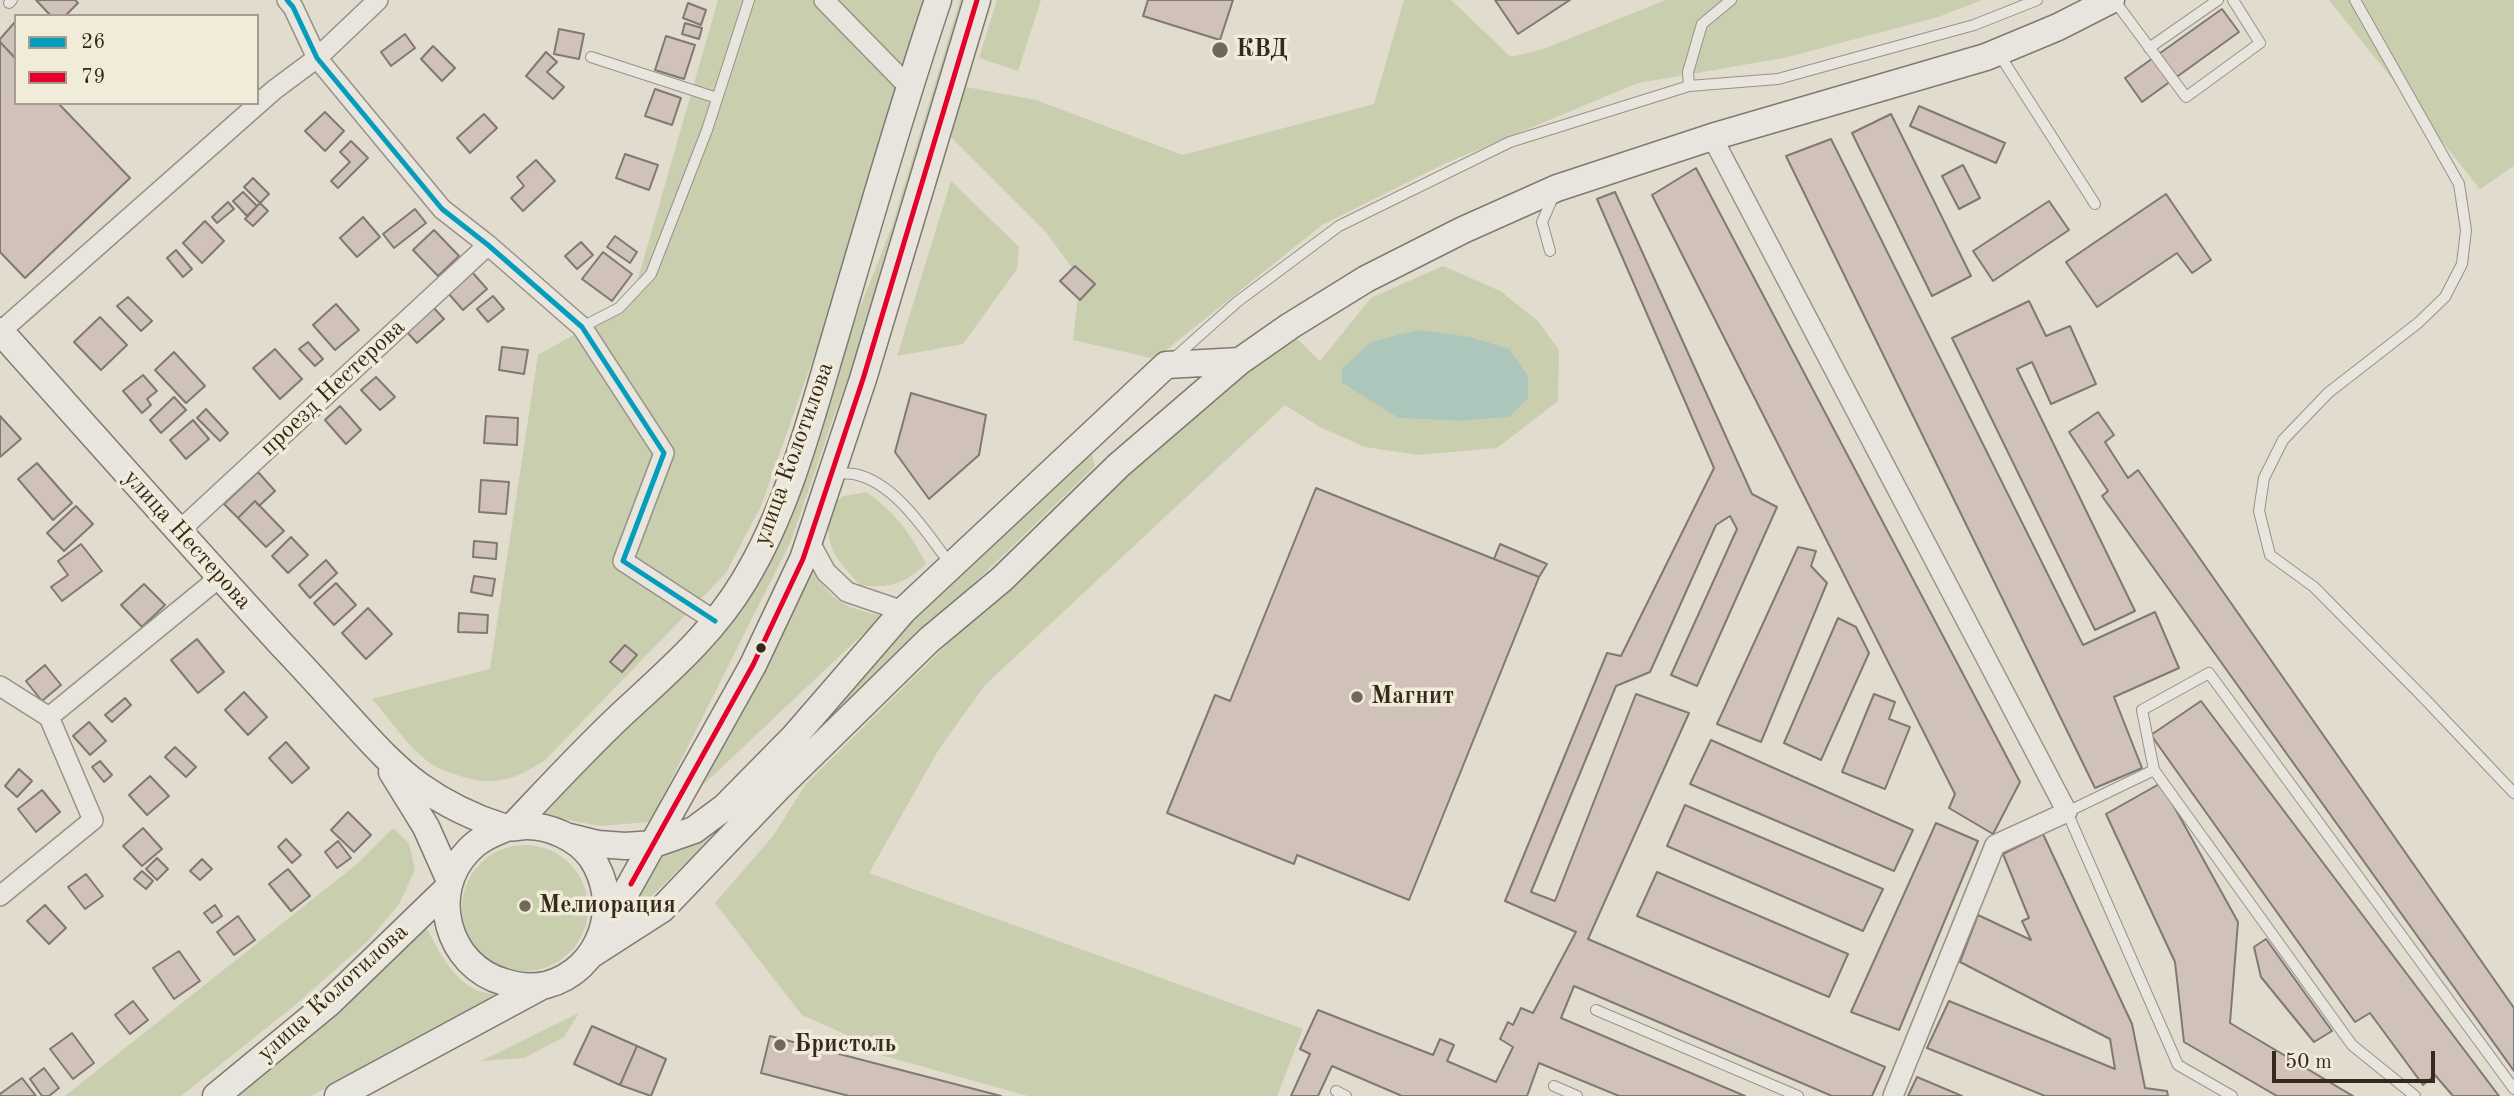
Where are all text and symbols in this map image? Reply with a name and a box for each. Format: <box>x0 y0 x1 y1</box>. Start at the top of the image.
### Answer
legend <box>14 14 259 105</box>
text: 26 <box>81 32 105 53</box>
place label: КВД <box>1236 36 1288 64</box>
marker: КВД <box>1210 40 1230 60</box>
text: 79 <box>81 67 105 88</box>
street label: проезд Нестерова <box>254 313 412 463</box>
street label: улица Колотилова <box>747 358 841 550</box>
street label: улица Нестерова <box>117 464 257 616</box>
unlabelled marker <box>754 641 768 655</box>
place label: Магнит <box>1371 683 1454 711</box>
marker: Магнит <box>1349 689 1365 705</box>
place label: Мелиорация <box>539 892 676 920</box>
marker: Мелиорация <box>517 898 533 914</box>
street label: улица Колотилова <box>252 918 414 1068</box>
place label: Бристоль <box>794 1031 896 1059</box>
scale bar <box>2276 1036 2439 1080</box>
marker: Бристоль <box>772 1037 788 1053</box>
text: 50 m <box>2285 1052 2332 1073</box>

